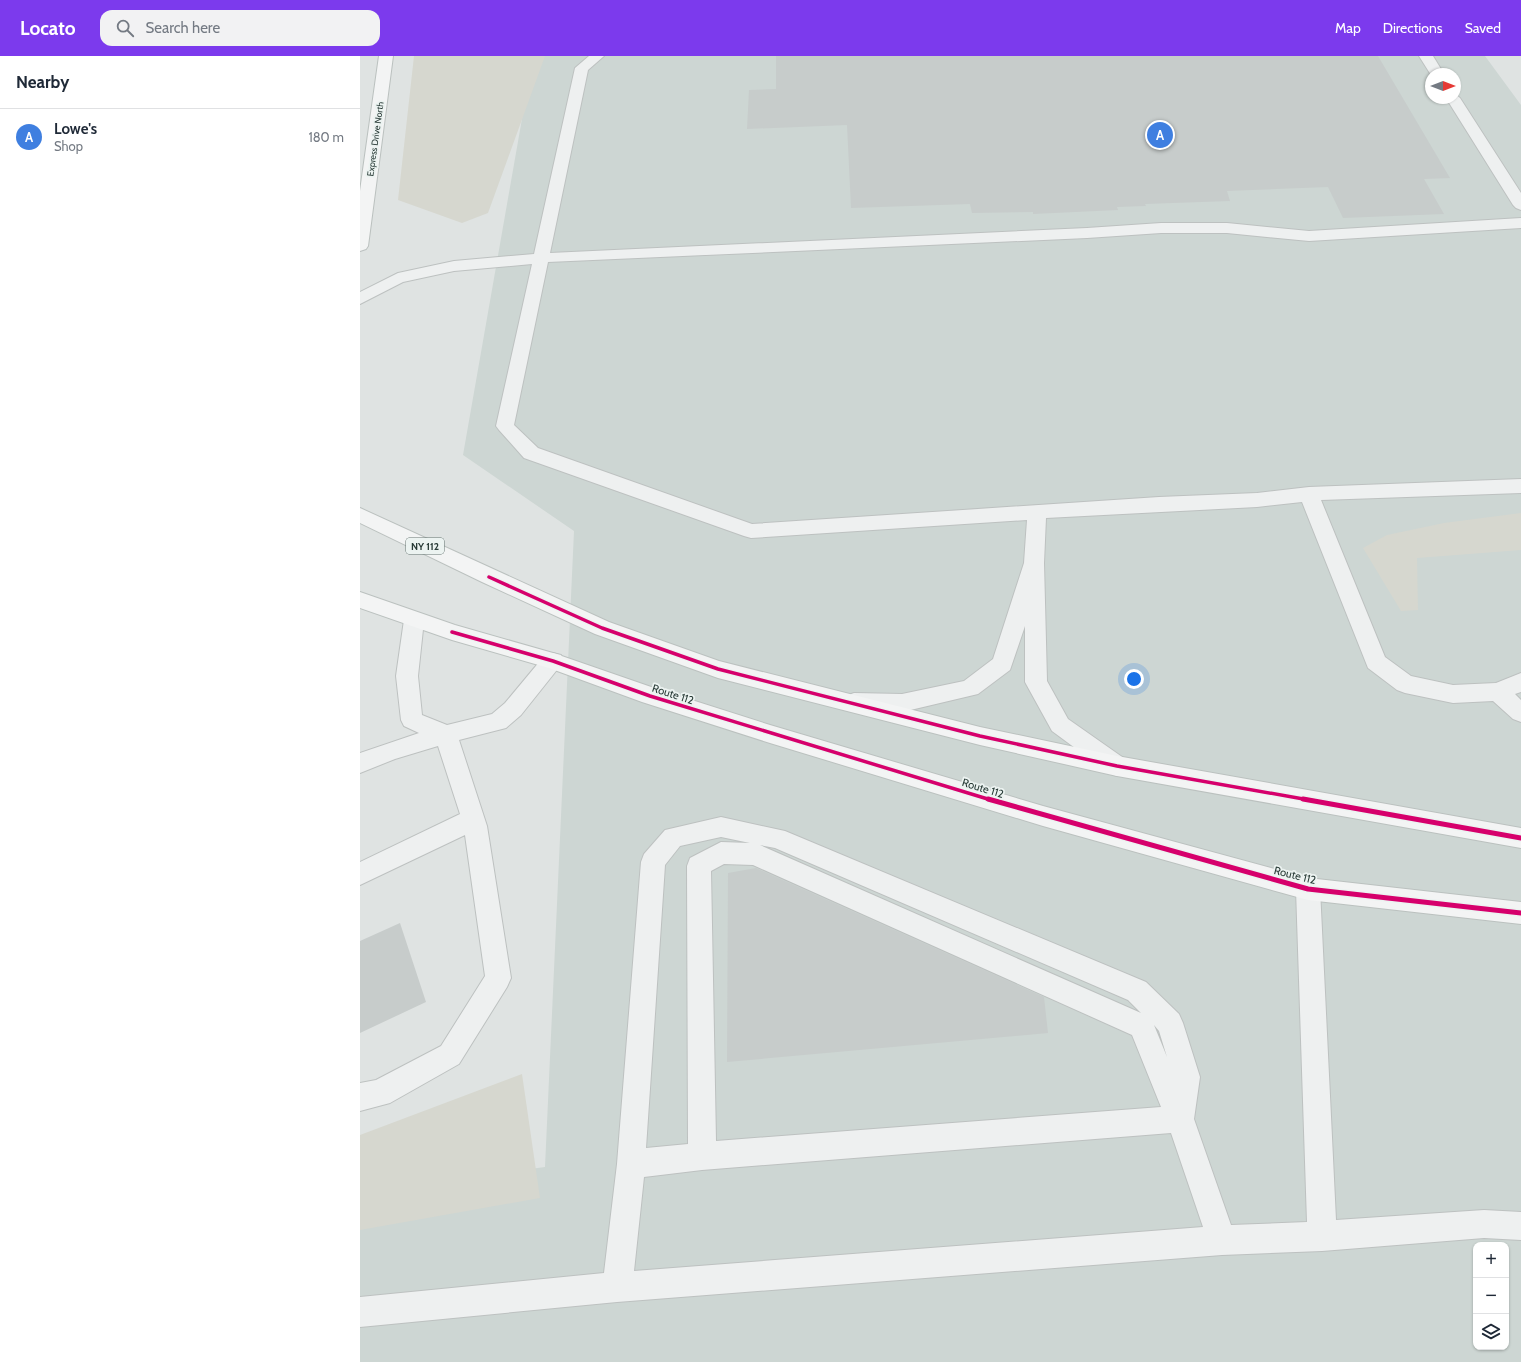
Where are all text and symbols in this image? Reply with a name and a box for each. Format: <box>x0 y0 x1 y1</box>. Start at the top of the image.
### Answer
search box <box>100 10 380 46</box>
text: Locato <box>20 17 76 40</box>
icon: search <box>114 17 136 39</box>
text: Search here <box>146 19 220 37</box>
text: Map <box>1335 19 1361 37</box>
text: Directions <box>1383 19 1443 37</box>
text: Saved <box>1465 19 1501 37</box>
north arrow <box>1425 68 1461 104</box>
text: Nearby <box>16 72 69 92</box>
street label: Express Drive North <box>364 101 386 177</box>
text: Lowe's <box>54 120 97 138</box>
pin: A <box>1147 120 1173 150</box>
text: A <box>25 129 33 145</box>
text: 180 m <box>308 129 344 145</box>
text: Shop <box>54 138 83 154</box>
road number: NY 112 <box>406 538 444 554</box>
your location <box>1124 669 1144 689</box>
street label: Route 112 <box>650 681 696 707</box>
street label: Route 112 <box>960 775 1006 801</box>
street label: Route 112 <box>1272 863 1318 887</box>
map controls <box>1473 1242 1509 1350</box>
button: + <box>1473 1242 1509 1278</box>
button: − <box>1473 1278 1509 1314</box>
button: layers <box>1473 1314 1509 1350</box>

